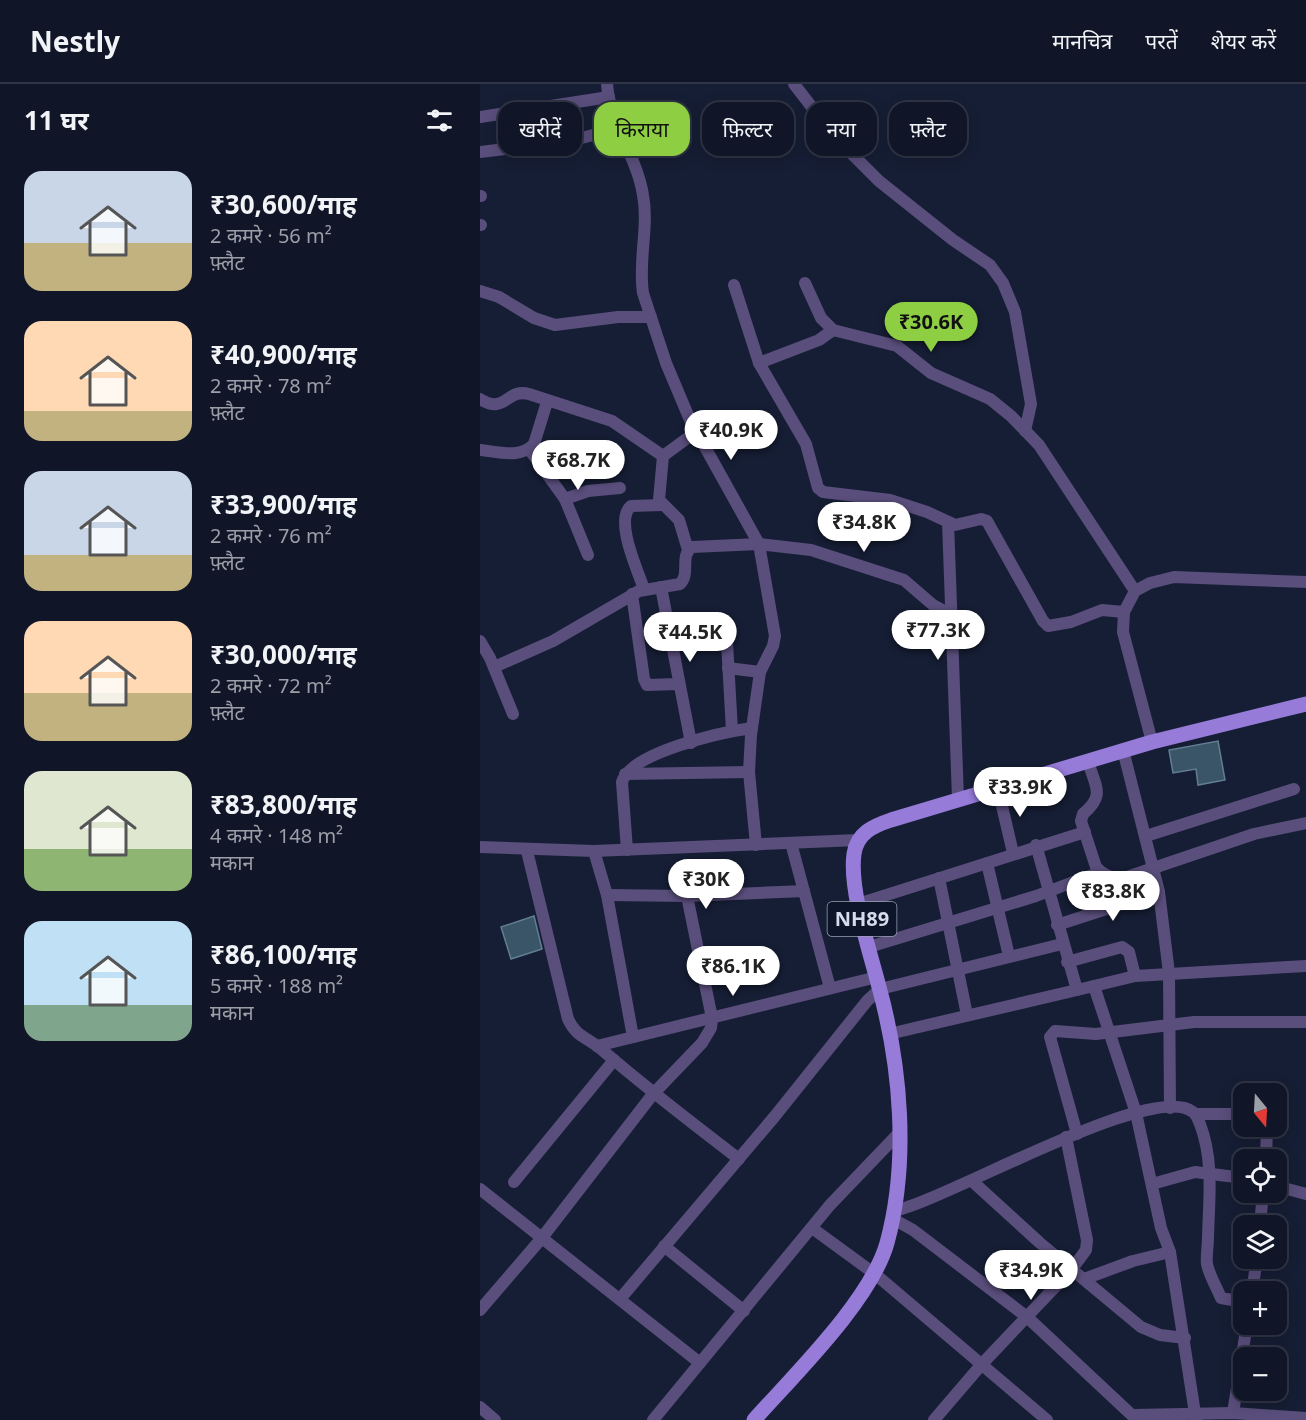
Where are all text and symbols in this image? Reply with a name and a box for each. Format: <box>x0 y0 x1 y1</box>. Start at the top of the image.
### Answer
text: Nestly <box>30 22 120 60</box>
text: मानचित्र <box>1052 27 1112 55</box>
text: परतें <box>1145 27 1178 55</box>
text: शेयर करें <box>1211 27 1276 55</box>
text: 11 घर <box>24 102 89 138</box>
chip: खरीदें <box>498 102 582 156</box>
chip: किराया <box>594 102 690 156</box>
chip: फ़िल्टर <box>702 102 794 156</box>
chip: नया <box>806 102 877 156</box>
chip: फ़्लैट <box>889 102 967 156</box>
icon: filters <box>423 104 456 137</box>
text: ₹30,600/माह <box>210 186 357 222</box>
icon: home <box>72 195 144 267</box>
text: 2 कमरे · 56 m² <box>210 222 332 249</box>
text: फ़्लैट <box>210 249 245 276</box>
pin: ₹30.6K <box>882 302 980 353</box>
text: ₹30.6K <box>899 308 963 335</box>
text: ₹40,900/माह <box>210 336 357 372</box>
icon: home <box>72 345 144 417</box>
text: 2 कमरे · 78 m² <box>210 372 332 399</box>
text: फ़्लैट <box>210 399 245 426</box>
pin: ₹40.9K <box>682 410 780 461</box>
text: ₹40.9K <box>699 416 763 443</box>
pin: ₹68.7K <box>529 440 627 491</box>
text: ₹68.7K <box>546 446 610 473</box>
text: ₹33,900/माह <box>210 486 357 522</box>
icon: home <box>72 495 144 567</box>
pin: ₹34.8K <box>815 502 913 553</box>
text: ₹34.8K <box>832 508 896 535</box>
text: 2 कमरे · 76 m² <box>210 522 332 549</box>
text: फ़्लैट <box>210 549 245 576</box>
pin: ₹77.3K <box>889 610 987 661</box>
pin: ₹44.5K <box>641 612 739 663</box>
text: ₹77.3K <box>906 616 970 643</box>
text: ₹44.5K <box>658 618 722 645</box>
text: ₹30,000/माह <box>210 636 357 672</box>
icon: home <box>72 645 144 717</box>
text: 2 कमरे · 72 m² <box>210 672 332 699</box>
text: फ़्लैट <box>210 699 245 726</box>
pin: ₹33.9K <box>971 767 1069 818</box>
text: ₹33.9K <box>988 773 1052 800</box>
text: ₹83,800/माह <box>210 786 357 822</box>
icon: home <box>72 795 144 867</box>
text: 4 कमरे · 148 m² <box>210 822 343 849</box>
text: मकान <box>210 849 254 876</box>
pin: ₹30K <box>670 859 742 910</box>
text: ₹30K <box>682 865 730 892</box>
pin: ₹83.8K <box>1064 871 1162 922</box>
text: ₹83.8K <box>1081 877 1145 904</box>
road number: NH89 <box>828 902 896 936</box>
text: ₹86,100/माह <box>210 936 357 972</box>
icon: home <box>72 945 144 1017</box>
pin: ₹86.1K <box>684 946 782 997</box>
text: ₹86.1K <box>701 952 765 979</box>
text: 5 कमरे · 188 m² <box>210 972 343 999</box>
text: मकान <box>210 999 254 1026</box>
north arrow <box>1233 1083 1287 1137</box>
map controls <box>1233 1083 1287 1401</box>
button: locate <box>1233 1149 1287 1203</box>
button: layers <box>1233 1215 1287 1269</box>
pin: ₹34.9K <box>982 1250 1080 1301</box>
text: ₹34.9K <box>999 1256 1063 1283</box>
button: + <box>1233 1281 1287 1335</box>
button: − <box>1233 1347 1287 1401</box>

